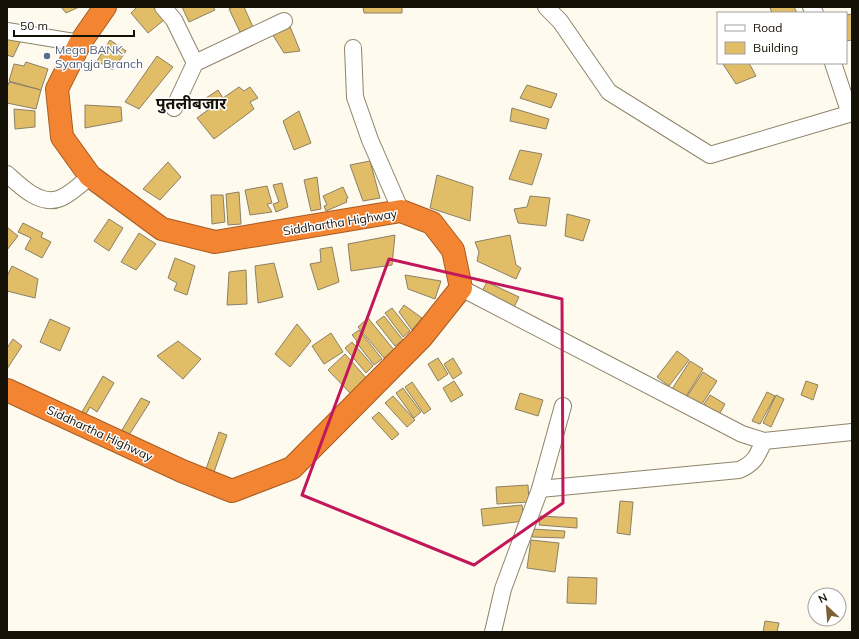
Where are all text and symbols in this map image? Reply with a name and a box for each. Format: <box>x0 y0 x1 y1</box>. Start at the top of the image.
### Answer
scale bar <box>14 12 134 38</box>
legend <box>717 12 847 64</box>
text: 50 m <box>20 18 48 33</box>
text: Road <box>753 20 782 35</box>
text: Building <box>753 40 798 55</box>
place label: Mega BANK Syangja Branch <box>55 42 143 71</box>
marker: Mega BANK Syangja Branch <box>42 51 52 61</box>
district label: पुतलीबजार <box>156 93 227 114</box>
street label: Siddhartha Highway <box>282 205 399 238</box>
street label: Siddhartha Highway <box>45 402 156 464</box>
north arrow <box>807 587 847 627</box>
text: N <box>816 590 829 606</box>

